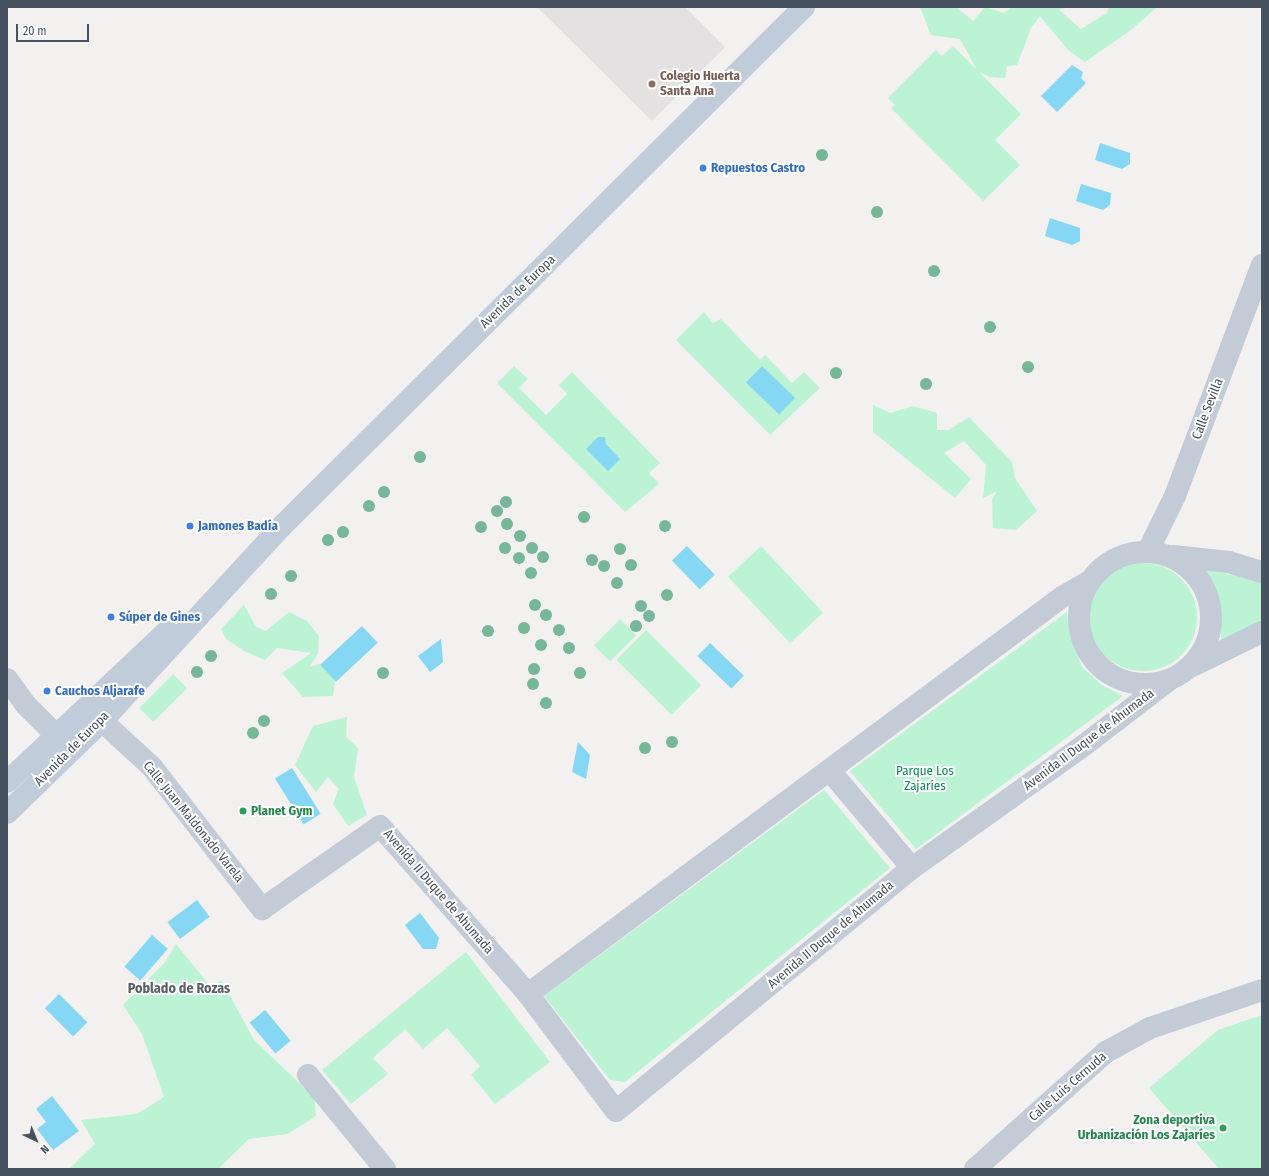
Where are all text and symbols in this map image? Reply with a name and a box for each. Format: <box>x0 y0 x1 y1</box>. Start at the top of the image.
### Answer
scale bar <box>18 16 91 42</box>
text: 20 m <box>23 24 47 38</box>
place label: Colegio Huerta Santa Ana <box>660 69 740 100</box>
marker: Colegio Huerta Santa Ana <box>647 79 657 89</box>
place label: Repuestos Castro <box>711 160 805 176</box>
marker: Repuestos Castro <box>698 163 708 173</box>
street label: Avenida de Europa <box>477 252 559 332</box>
street label: Calle Sevilla <box>1189 376 1227 442</box>
place label: Jamones Badía <box>198 518 278 534</box>
marker: Jamones Badía <box>185 521 195 531</box>
place label: Súper de Gines <box>119 609 200 625</box>
marker: Súper de Gines <box>106 612 116 622</box>
place label: Cauchos Aljarafe <box>55 683 145 699</box>
marker: Cauchos Aljarafe <box>42 686 52 696</box>
street label: Avenida II Duque de Ahumada <box>1021 686 1157 794</box>
street label: Avenida de Europa <box>32 709 112 789</box>
street label: Calle Juan Maldonado Varela <box>139 758 247 886</box>
park label: Parque Los Zajaríes <box>896 764 954 795</box>
place label: Planet Gym <box>251 803 312 819</box>
marker: Planet Gym <box>238 806 248 816</box>
street label: Avenida II Duque de Ahumada <box>380 827 496 957</box>
street label: Avenida II Duque de Ahumada <box>765 878 897 992</box>
district label: Poblado de Rozas <box>128 981 230 997</box>
street label: Calle Luis Cernuda <box>1026 1049 1110 1125</box>
place label: Zona deportiva Urbanización Los Zajaríes <box>1078 1113 1215 1144</box>
north arrow <box>16 1120 56 1160</box>
marker: Zona deportiva Urbanización Los Zajaríes <box>1218 1123 1228 1133</box>
text: N <box>38 1142 52 1156</box>

